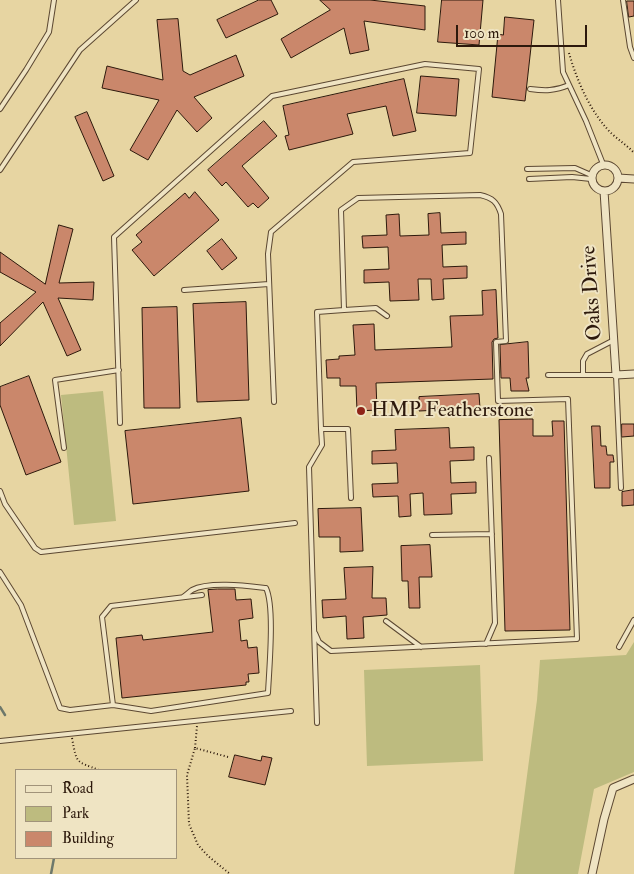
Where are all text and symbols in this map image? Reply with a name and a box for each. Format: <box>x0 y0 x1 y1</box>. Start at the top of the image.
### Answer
scale bar <box>459 15 590 47</box>
text: 100 m <box>464 24 499 43</box>
street label: Oaks Drive <box>577 245 609 341</box>
place label: HMP Featherstone <box>371 398 533 424</box>
marker: HMP Featherstone <box>355 405 367 417</box>
legend <box>15 769 178 859</box>
text: Road <box>62 779 93 798</box>
text: Park <box>62 804 89 823</box>
text: Building <box>62 829 114 848</box>

